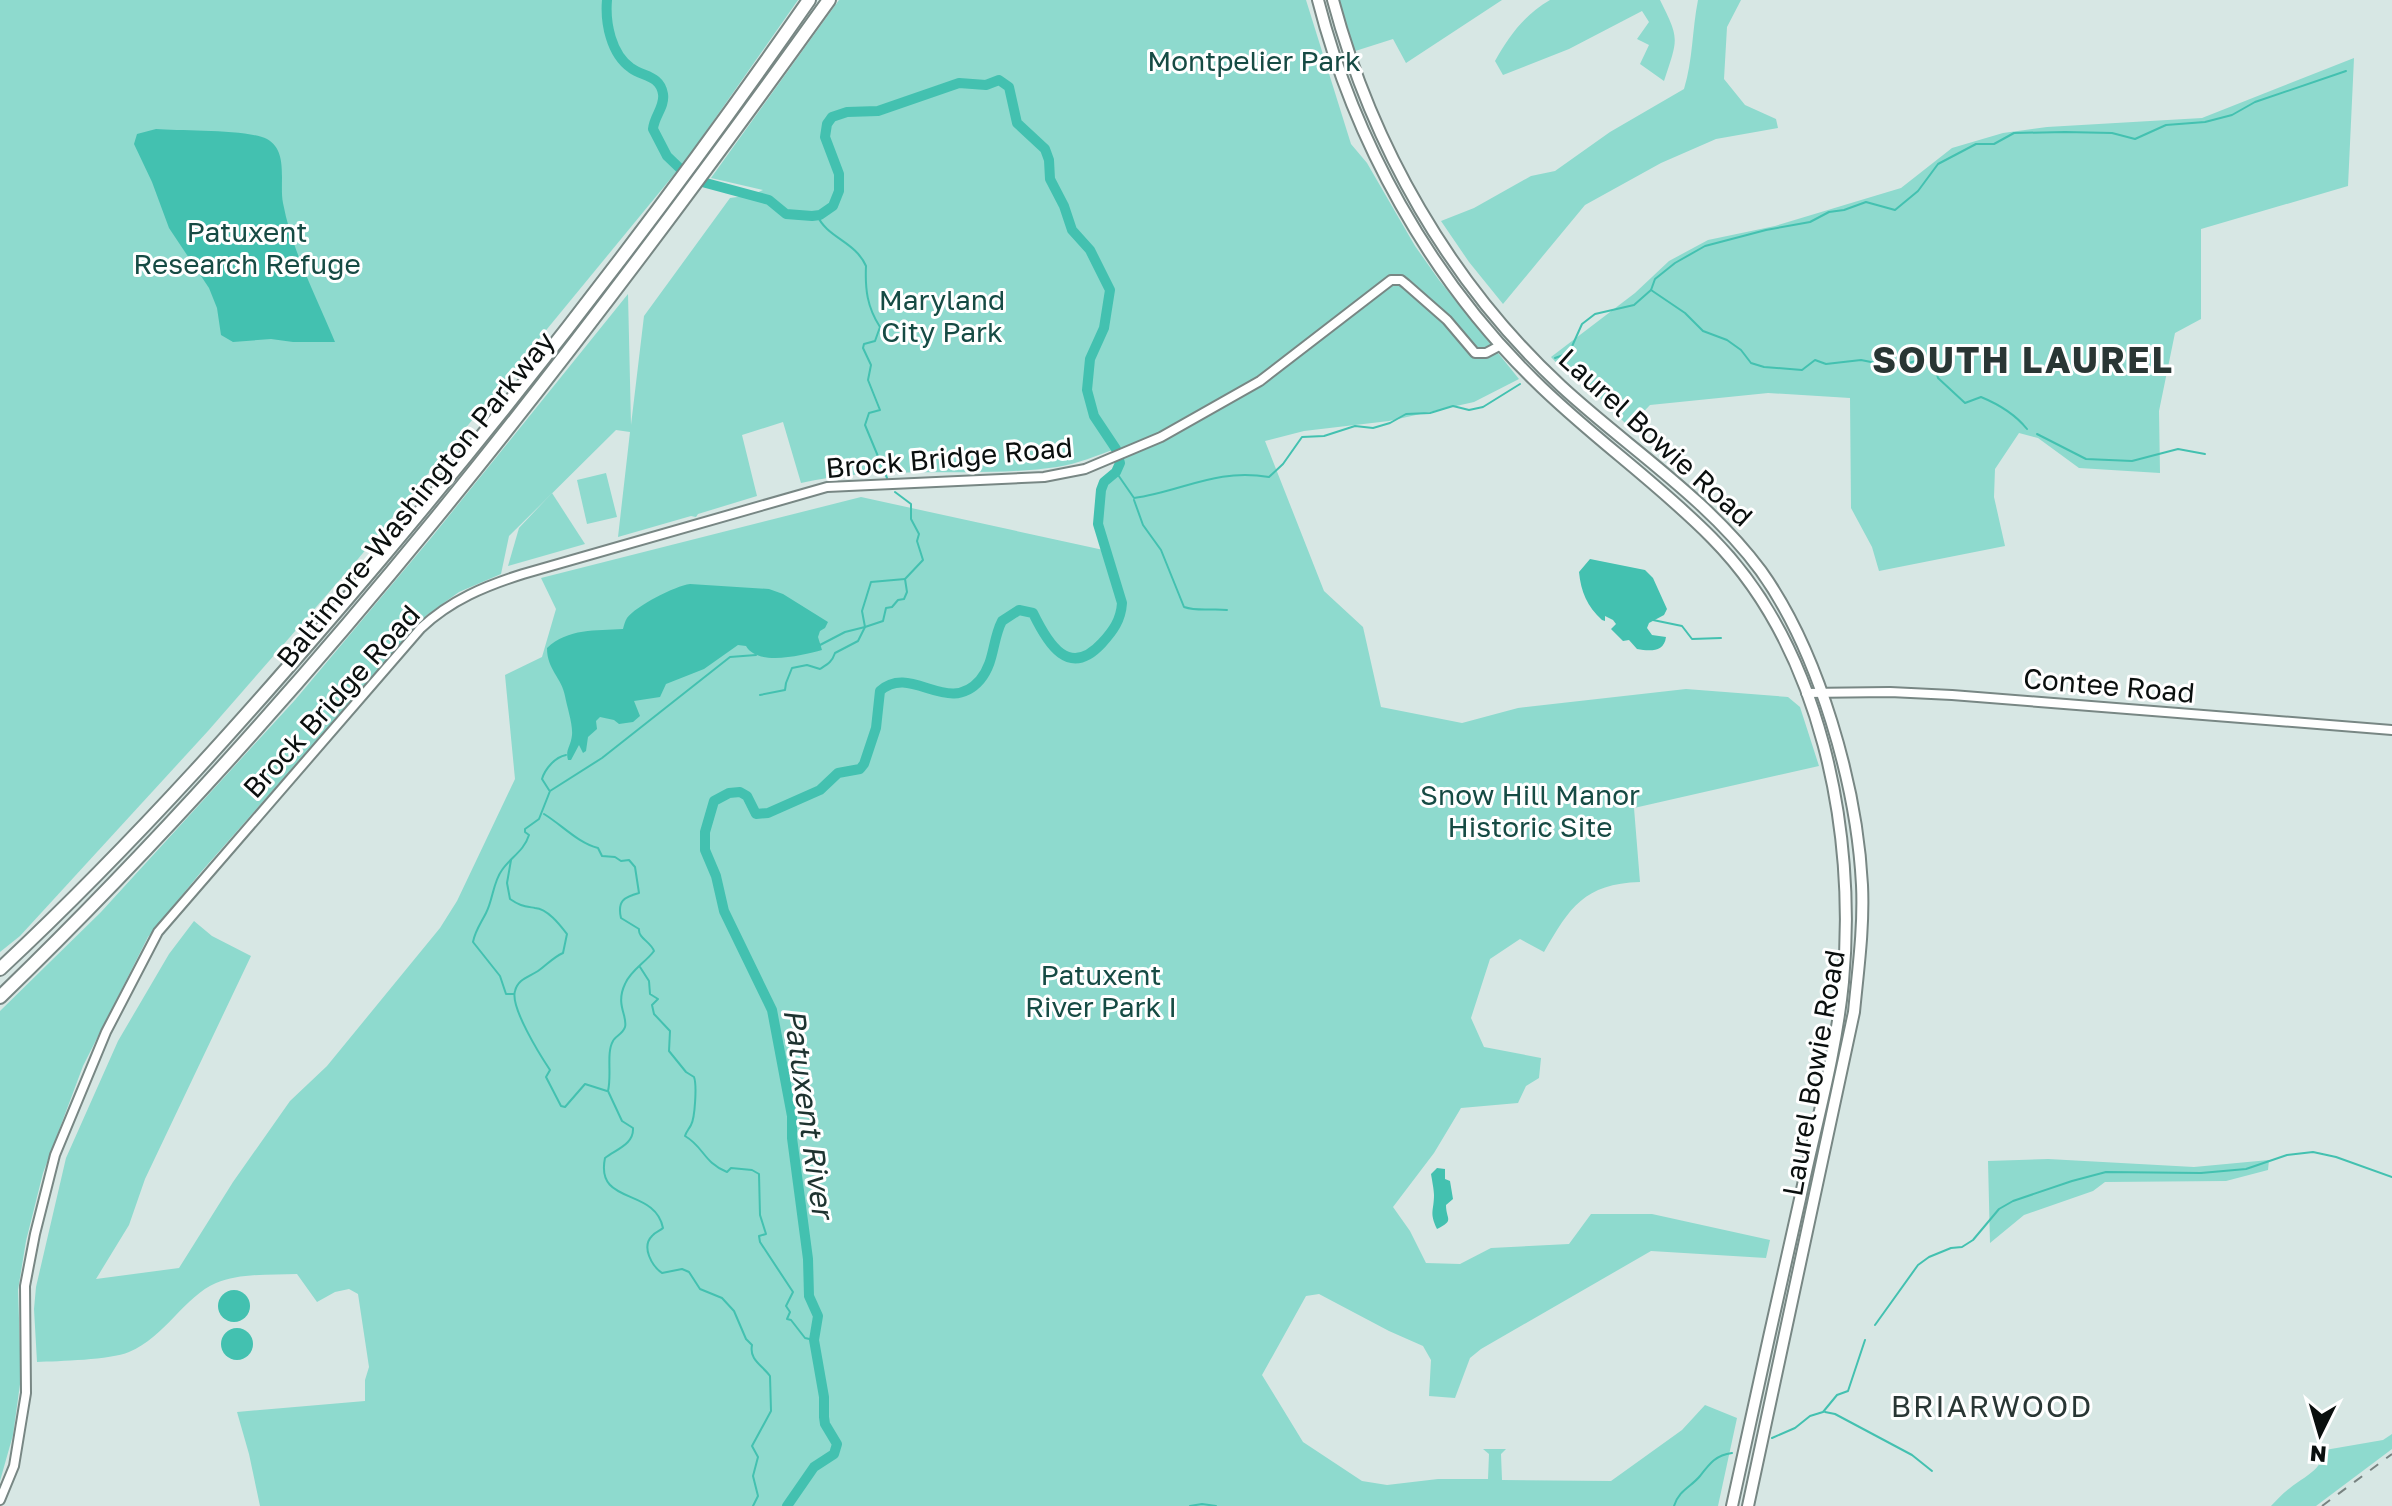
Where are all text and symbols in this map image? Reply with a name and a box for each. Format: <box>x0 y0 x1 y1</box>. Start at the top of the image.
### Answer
park label: Montpelier Park <box>1147 44 1361 77</box>
park label: Patuxent Research Refuge <box>133 215 361 280</box>
park label: Maryland City Park <box>879 283 1005 348</box>
street label: Baltimore-Washington Parkway <box>269 324 561 674</box>
district label: SOUTH LAUREL <box>1872 338 2174 381</box>
street label: Laurel Bowie Road <box>1552 341 1760 533</box>
street label: Brock Bridge Road <box>824 430 1074 484</box>
street label: Brock Bridge Road <box>236 598 426 804</box>
street label: Contee Road <box>2022 661 2196 709</box>
park label: Snow Hill Manor Historic Site <box>1420 778 1640 843</box>
street label: Laurel Bowie Road <box>1775 947 1851 1199</box>
park label: Patuxent River Park I <box>1025 958 1177 1023</box>
water label: Patuxent River <box>777 1006 842 1224</box>
district label: BRIARWOOD <box>1891 1388 2093 1424</box>
north arrow <box>2280 1394 2360 1474</box>
text: N <box>2309 1440 2328 1469</box>

